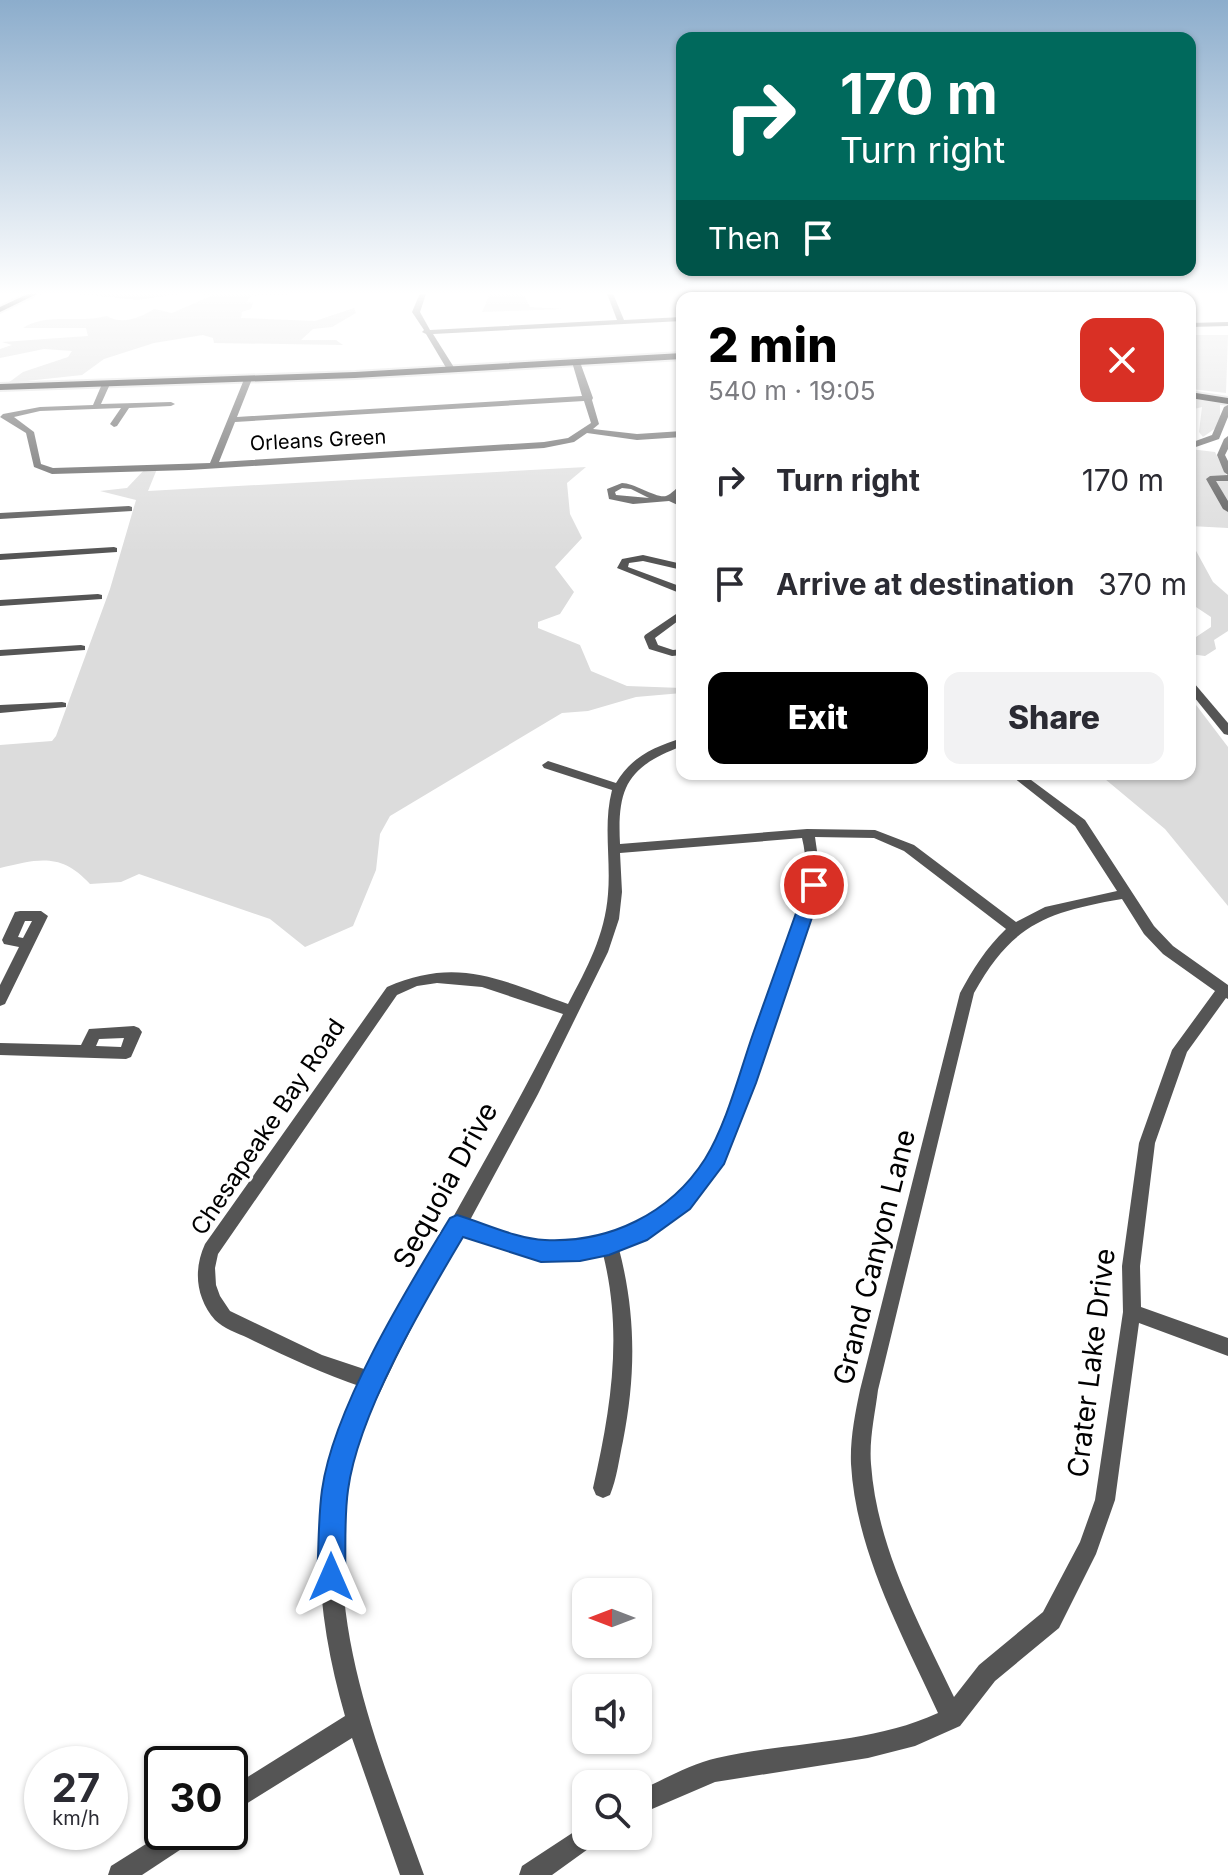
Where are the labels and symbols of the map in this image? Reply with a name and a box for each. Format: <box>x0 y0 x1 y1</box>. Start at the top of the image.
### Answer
street label: Orleans Green <box>249 424 387 456</box>
pin <box>780 851 848 919</box>
street label: Chesapeake Bay Road <box>184 1013 351 1240</box>
street label: Sequoia Drive <box>385 1096 505 1274</box>
street label: Grand Canyon Lane <box>826 1126 922 1388</box>
street label: Crater Lake Drive <box>1060 1247 1122 1479</box>
position arrow <box>289 1535 373 1619</box>
north arrow <box>572 1578 652 1658</box>
speed limit sign: 30 <box>144 1746 248 1850</box>

